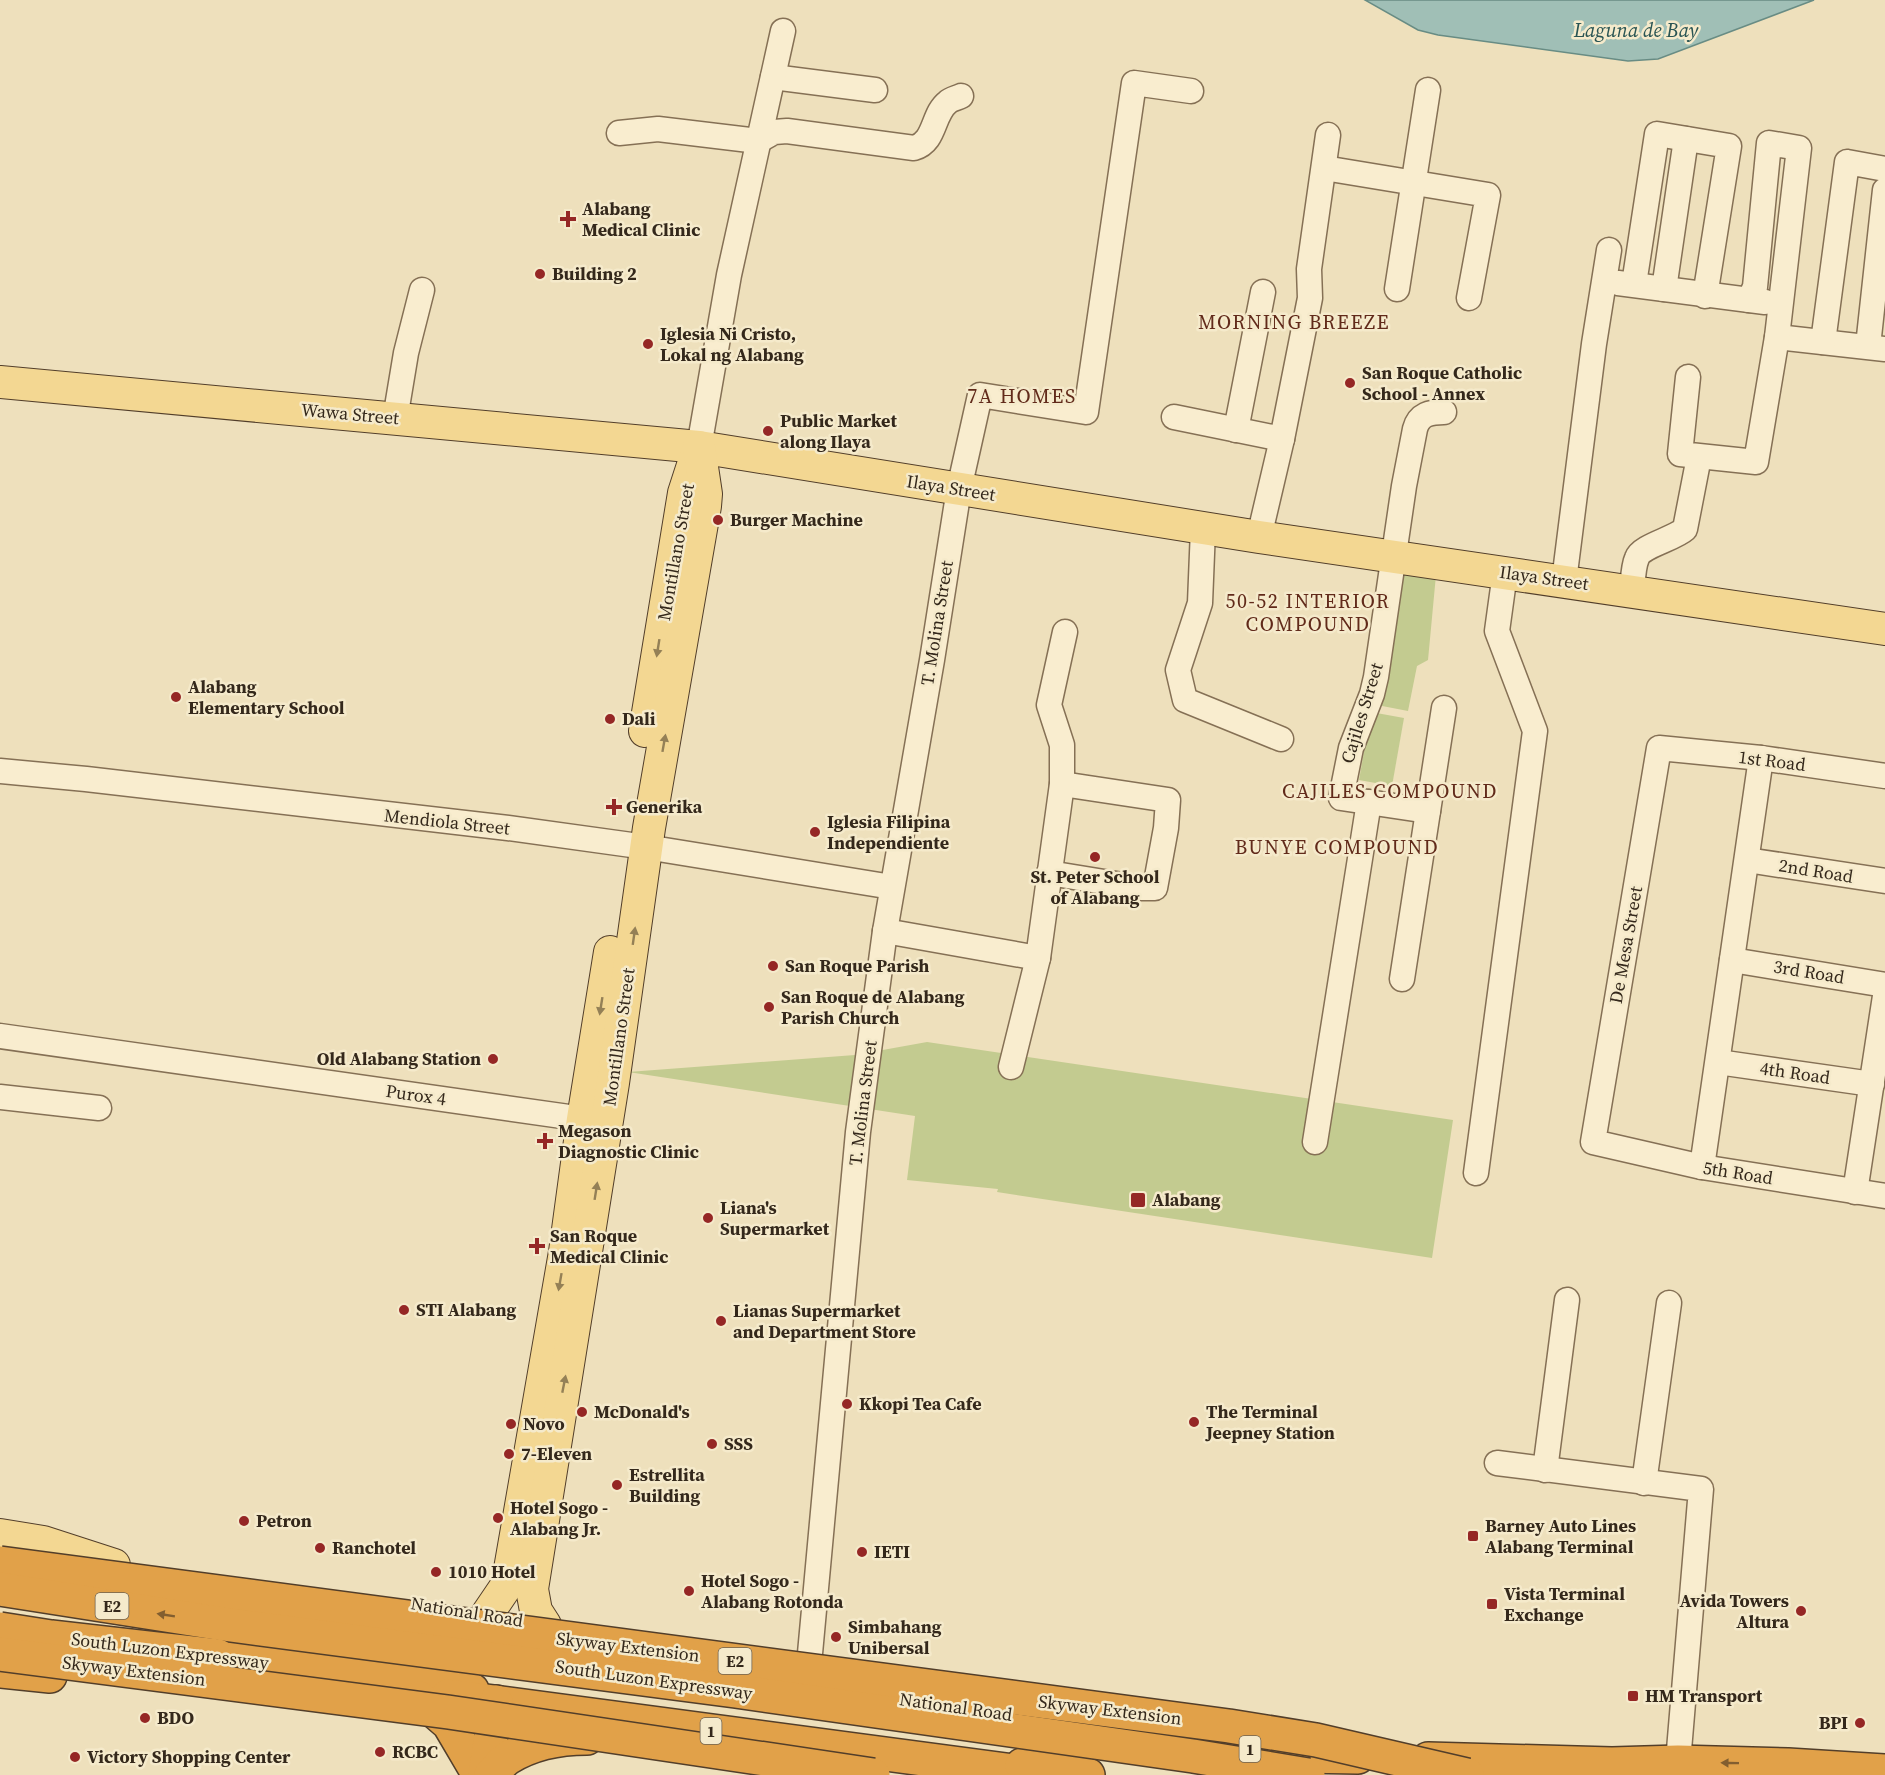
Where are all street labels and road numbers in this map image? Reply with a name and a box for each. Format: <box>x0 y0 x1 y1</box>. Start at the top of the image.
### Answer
street label: Wawa Street <box>300 397 400 430</box>
street label: Ilaya Street <box>905 468 997 507</box>
street label: Montillano Street <box>651 481 700 622</box>
street label: T. Molina Street <box>914 559 959 687</box>
street label: Ilaya Street <box>1498 559 1590 596</box>
street label: Cajiles Street <box>1334 659 1389 766</box>
street label: 1st Road <box>1737 744 1807 777</box>
street label: Mendiola Street <box>383 802 511 841</box>
street label: 2nd Road <box>1777 852 1855 889</box>
street label: De Mesa Street <box>1603 884 1648 1006</box>
street label: 3rd Road <box>1772 954 1846 989</box>
street label: Montillano Street <box>596 966 641 1107</box>
street label: T. Molina Street <box>842 1039 883 1167</box>
street label: 4th Road <box>1758 1055 1832 1090</box>
street label: Purox 4 <box>384 1078 448 1111</box>
street label: 5th Road <box>1701 1155 1775 1190</box>
street label: National Road <box>409 1590 525 1633</box>
road number: E2 <box>96 1593 128 1619</box>
street label: Skyway Extension <box>555 1625 701 1668</box>
street label: South Luzon Expressway <box>70 1626 271 1675</box>
road number: E2 <box>718 1648 752 1674</box>
street label: Skyway Extension <box>61 1649 207 1692</box>
street label: South Luzon Expressway <box>554 1653 755 1706</box>
street label: National Road <box>898 1686 1014 1727</box>
street label: Skyway Extension <box>1037 1688 1183 1731</box>
road number: 1 <box>700 1718 722 1744</box>
road number: 1 <box>1240 1736 1260 1762</box>

